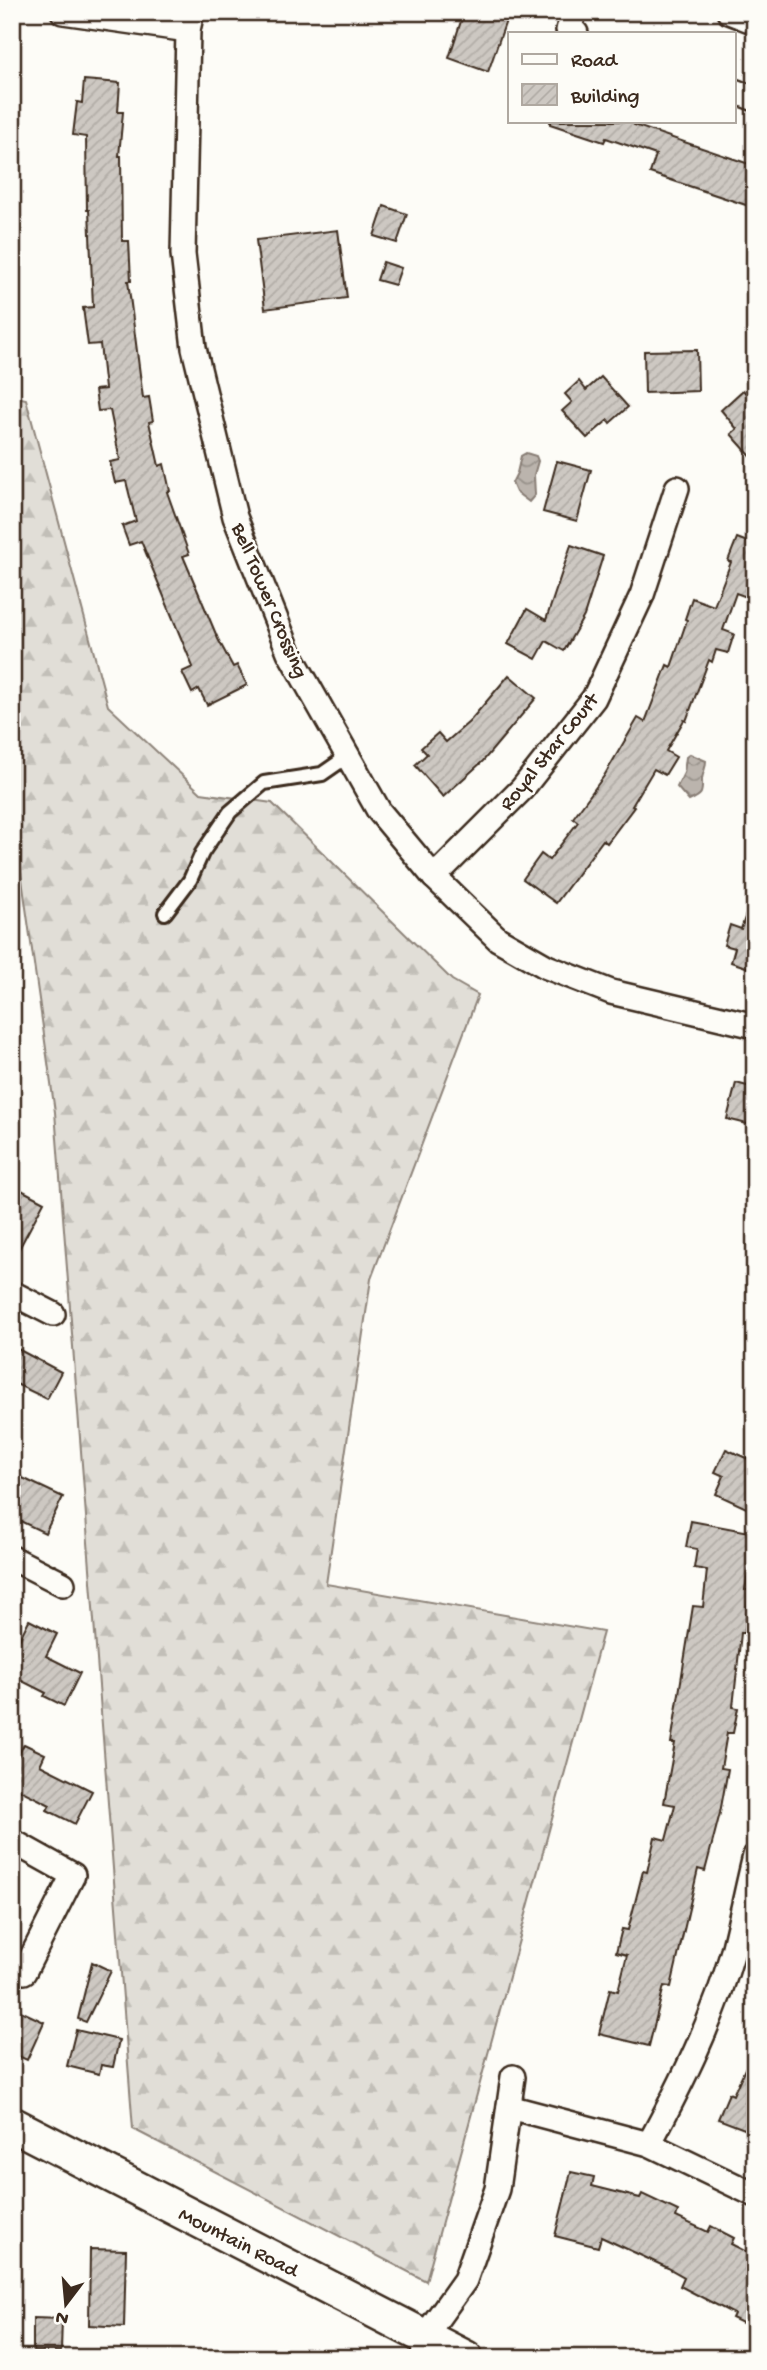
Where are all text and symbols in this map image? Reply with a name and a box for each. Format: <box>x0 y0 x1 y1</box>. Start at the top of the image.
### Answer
legend <box>508 32 736 122</box>
text: Road <box>571 50 619 75</box>
text: Building <box>570 86 640 111</box>
street label: Bell Tower Crossing <box>223 519 312 683</box>
street label: Royal Star Court <box>496 687 607 817</box>
street label: Mountain Road <box>173 2203 303 2286</box>
north arrow <box>32 2268 102 2338</box>
text: N <box>53 2304 71 2330</box>

